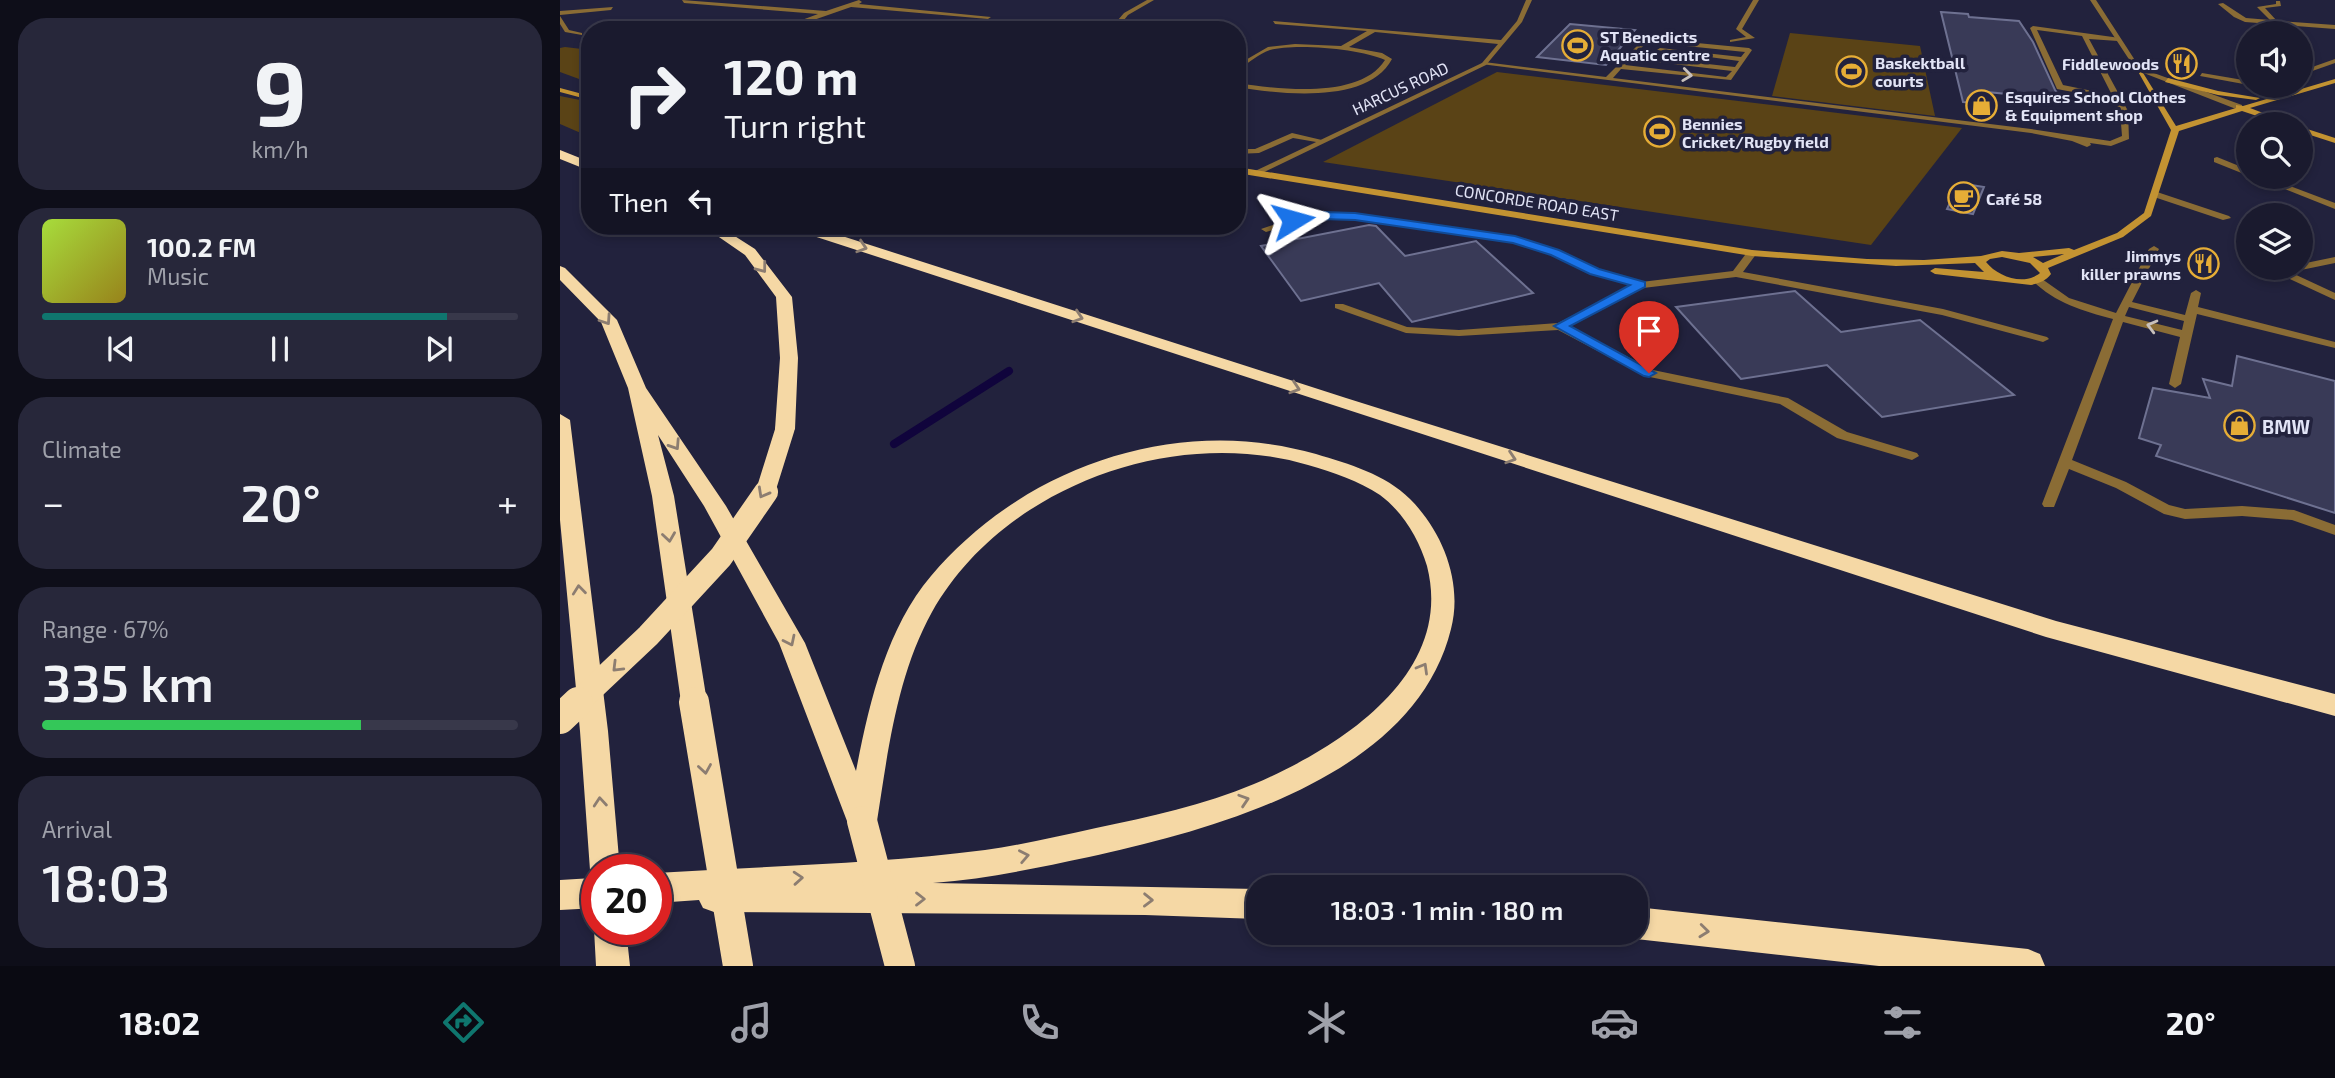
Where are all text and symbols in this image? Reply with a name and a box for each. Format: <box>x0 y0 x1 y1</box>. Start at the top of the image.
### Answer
map controls <box>2236 21 2313 280</box>
button: sound <box>2236 21 2313 98</box>
place label: ST Benedicts Aquatic centre <box>1600 27 1710 64</box>
sports icon: ST Benedicts Aquatic centre <box>1560 28 1594 62</box>
text: 9 <box>253 35 307 144</box>
text: 120 m <box>724 46 858 105</box>
restaurant icon: Fiddlewoods <box>2165 46 2199 80</box>
icon: right <box>609 49 700 140</box>
place label: Baskektball courts <box>1875 53 1966 90</box>
sports icon: Baskektball courts <box>1835 54 1869 88</box>
place label: Fiddlewoods <box>2062 54 2159 73</box>
street label: HARCUS ROAD <box>1349 57 1451 119</box>
one-way arrow <box>1682 67 1693 82</box>
place label: Esquires School Clothes & Equipment shop <box>2005 87 2186 124</box>
shop icon: Esquires School Clothes & Equipment shop <box>1965 88 1999 122</box>
text: Turn right <box>724 106 866 144</box>
button: search <box>2236 112 2313 189</box>
place label: Bennies Cricket/Rugby field <box>1682 114 1829 152</box>
sports icon: Bennies Cricket/Rugby field <box>1642 115 1676 149</box>
text: km/h <box>251 135 309 163</box>
street label: CONCORDE ROAD EAST <box>1454 180 1620 224</box>
cafe icon: Café 58 <box>1946 181 1980 215</box>
icon: left <box>682 182 720 220</box>
position arrow <box>1256 183 1330 257</box>
text: Then <box>609 186 668 217</box>
place label: Café 58 <box>1986 189 2042 208</box>
button: layers <box>2236 203 2313 280</box>
text: 100.2 FM <box>147 231 256 262</box>
one-way arrow <box>855 239 868 253</box>
place label: Jimmys killer prawns <box>2081 246 2181 283</box>
restaurant icon: Jimmys killer prawns <box>2187 247 2221 281</box>
one-way arrow <box>754 260 767 273</box>
text: Music <box>147 262 209 290</box>
pin <box>1619 301 1679 373</box>
one-way arrow <box>1072 309 1084 324</box>
one-way arrow <box>598 312 611 325</box>
icon: arrive <box>1630 312 1668 350</box>
one-way arrow <box>2147 320 2159 335</box>
icon: previous <box>102 330 140 368</box>
icon: pause <box>261 330 299 368</box>
icon: next <box>420 330 458 368</box>
one-way arrow <box>1288 380 1300 394</box>
shop icon: BMW <box>2222 409 2256 443</box>
place label: BMW <box>2262 415 2310 438</box>
text: Climate <box>42 435 122 463</box>
one-way arrow <box>667 437 680 450</box>
one-way arrow <box>1505 449 1517 464</box>
text: 20° <box>240 470 321 532</box>
text: − <box>42 479 64 525</box>
text: + <box>497 479 518 525</box>
one-way arrow <box>758 486 771 499</box>
one-way arrow <box>662 531 677 543</box>
one-way arrow <box>571 584 586 596</box>
text: Range · 67% <box>42 615 168 643</box>
one-way arrow <box>782 634 796 646</box>
text: 335 km <box>42 650 214 712</box>
one-way arrow <box>612 658 625 671</box>
one-way arrow <box>1415 663 1428 676</box>
one-way arrow <box>697 763 712 775</box>
one-way arrow <box>1238 794 1250 809</box>
one-way arrow <box>593 796 608 807</box>
text: Arrival <box>42 815 112 843</box>
text: 18:03 <box>42 850 170 912</box>
one-way arrow <box>1018 850 1030 865</box>
speed limit sign: 20 <box>581 854 672 945</box>
one-way arrow <box>792 871 803 886</box>
one-way arrow <box>915 891 926 906</box>
one-way arrow <box>1143 893 1154 908</box>
text: 18:03 · 1 min · 180 m <box>1331 894 1563 925</box>
one-way arrow <box>1698 923 1710 938</box>
icon: directions <box>439 998 488 1047</box>
icon: music <box>727 998 776 1047</box>
icon: phone <box>1015 998 1064 1047</box>
icon: climate <box>1302 998 1351 1047</box>
icon: car <box>1590 998 1639 1047</box>
icon: filters <box>1878 998 1927 1047</box>
text: 18:02 <box>119 1003 200 1041</box>
text: 20° <box>2166 1003 2216 1041</box>

